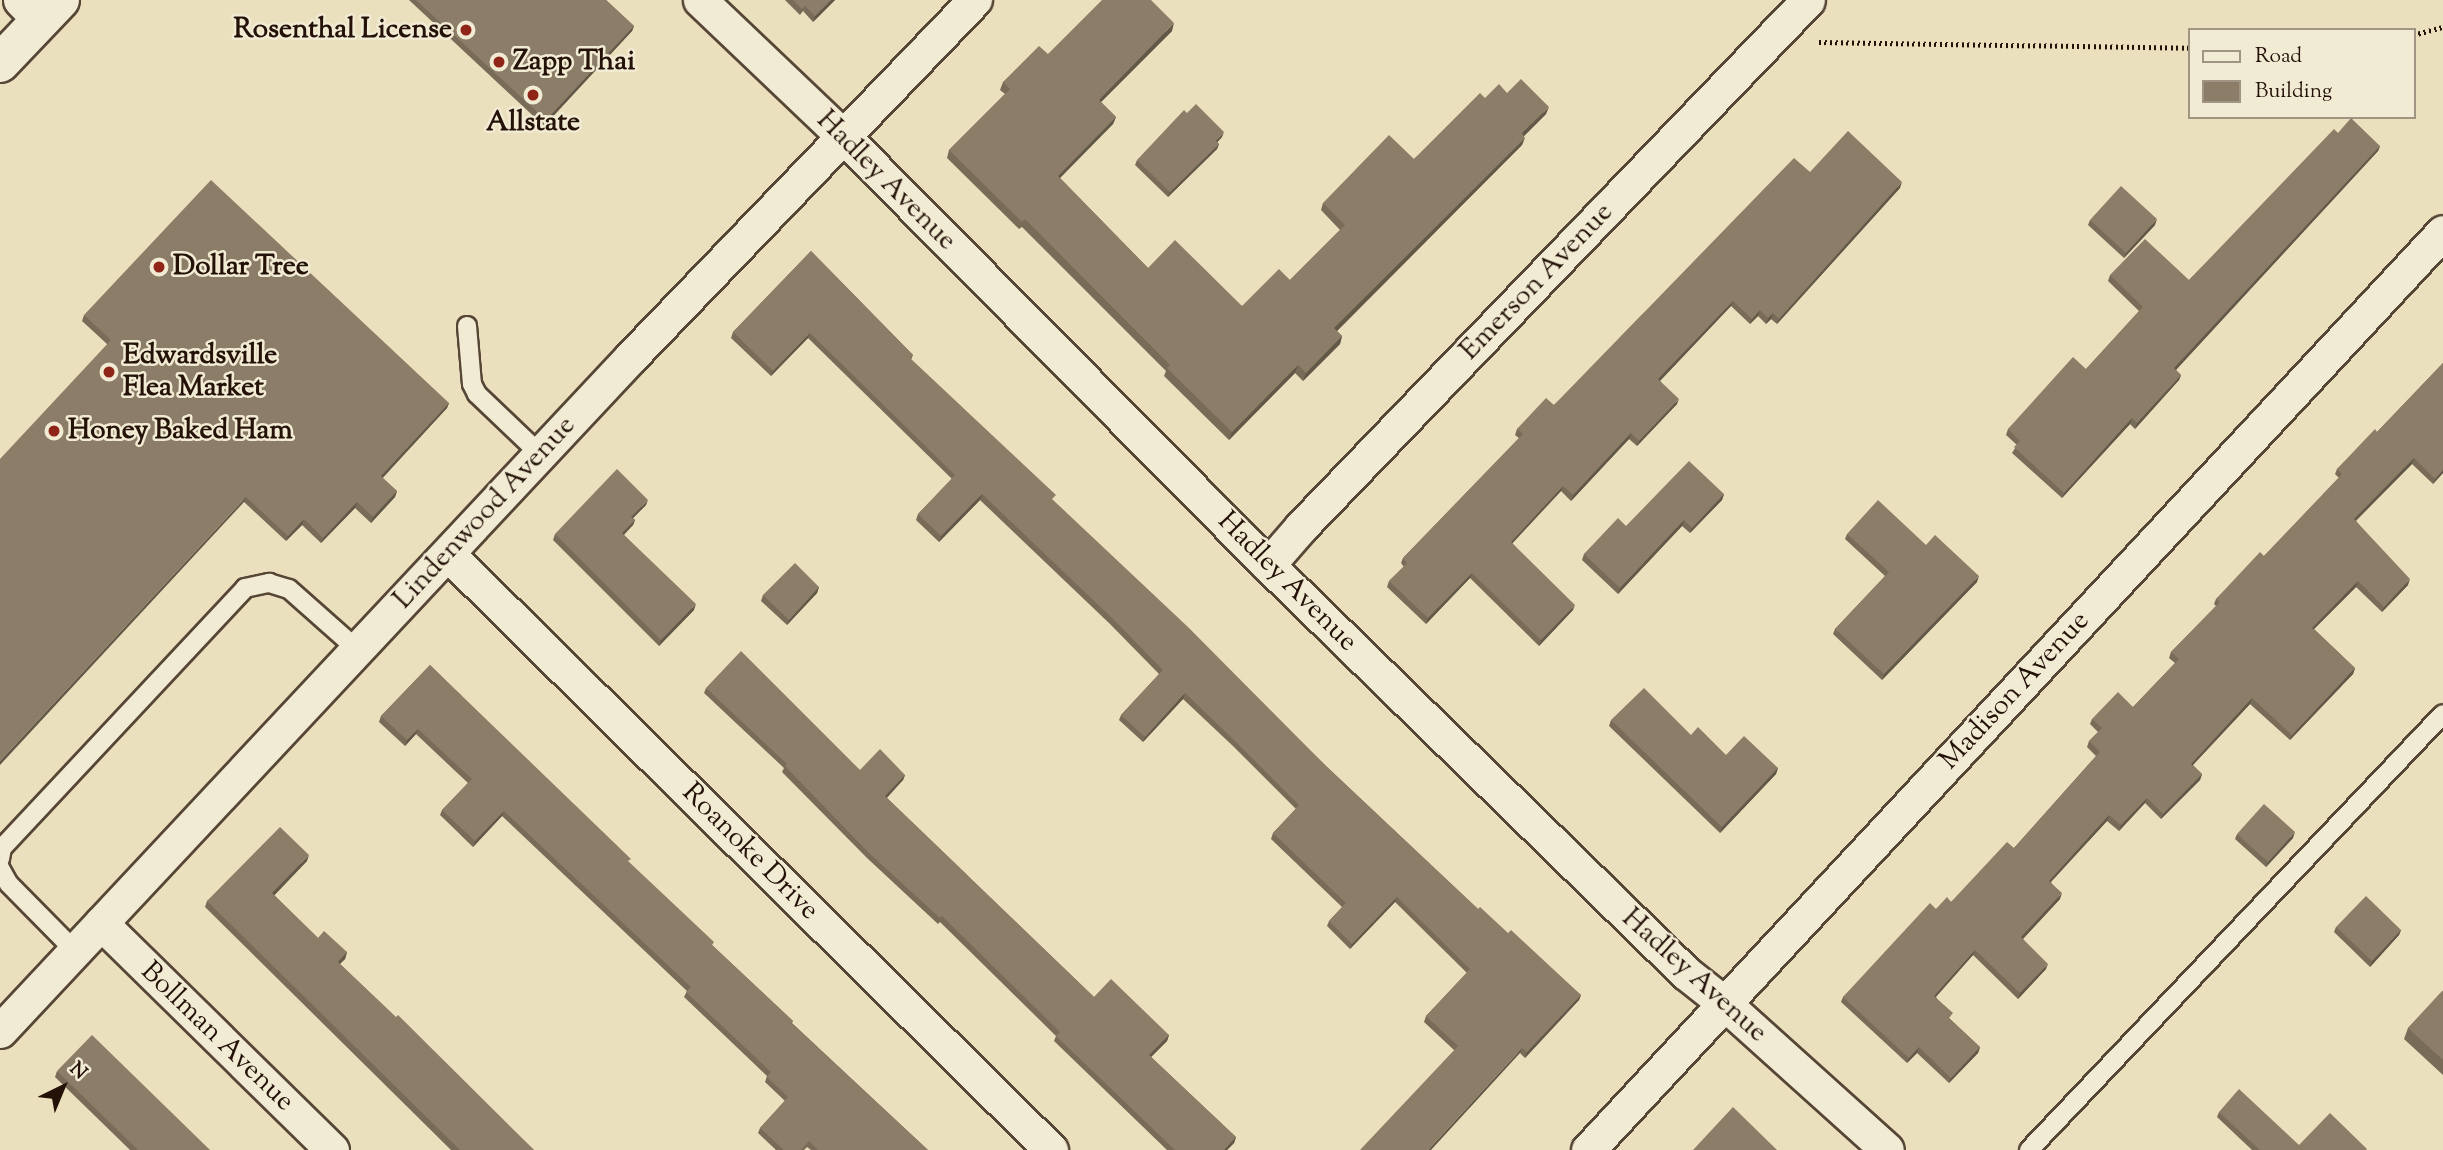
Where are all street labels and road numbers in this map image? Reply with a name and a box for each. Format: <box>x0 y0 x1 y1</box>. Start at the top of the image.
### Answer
street label: Hadley Avenue <box>809 104 963 258</box>
street label: Emerson Avenue <box>1453 196 1621 368</box>
street label: Lindenwood Avenue <box>387 410 583 616</box>
street label: Hadley Avenue <box>1210 505 1364 659</box>
street label: Madison Avenue <box>1933 605 2097 777</box>
street label: Roanoke Drive <box>674 776 826 928</box>
street label: Hadley Avenue <box>1614 902 1774 1050</box>
street label: Bollman Avenue <box>133 955 301 1119</box>

